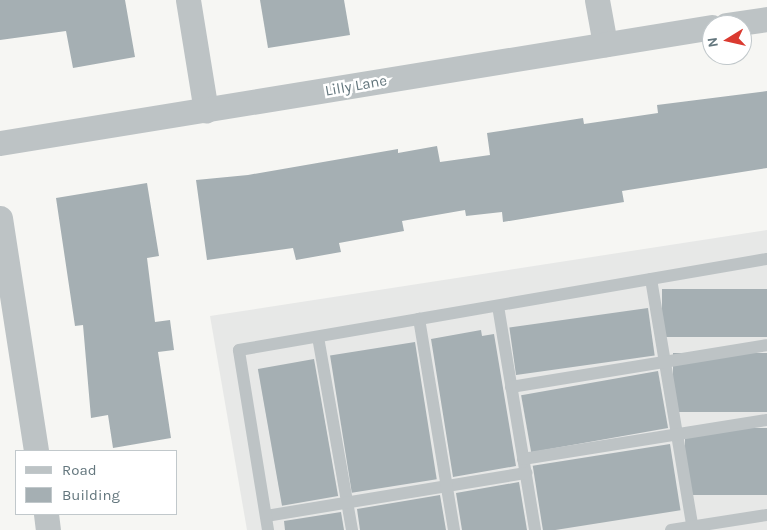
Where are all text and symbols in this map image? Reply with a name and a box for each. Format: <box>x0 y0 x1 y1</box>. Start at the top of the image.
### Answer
north arrow <box>702 15 752 65</box>
text: N <box>703 36 722 49</box>
street label: Lilly Lane <box>324 72 388 100</box>
legend <box>15 450 178 515</box>
text: Road <box>62 461 97 479</box>
text: Building <box>62 486 120 504</box>

